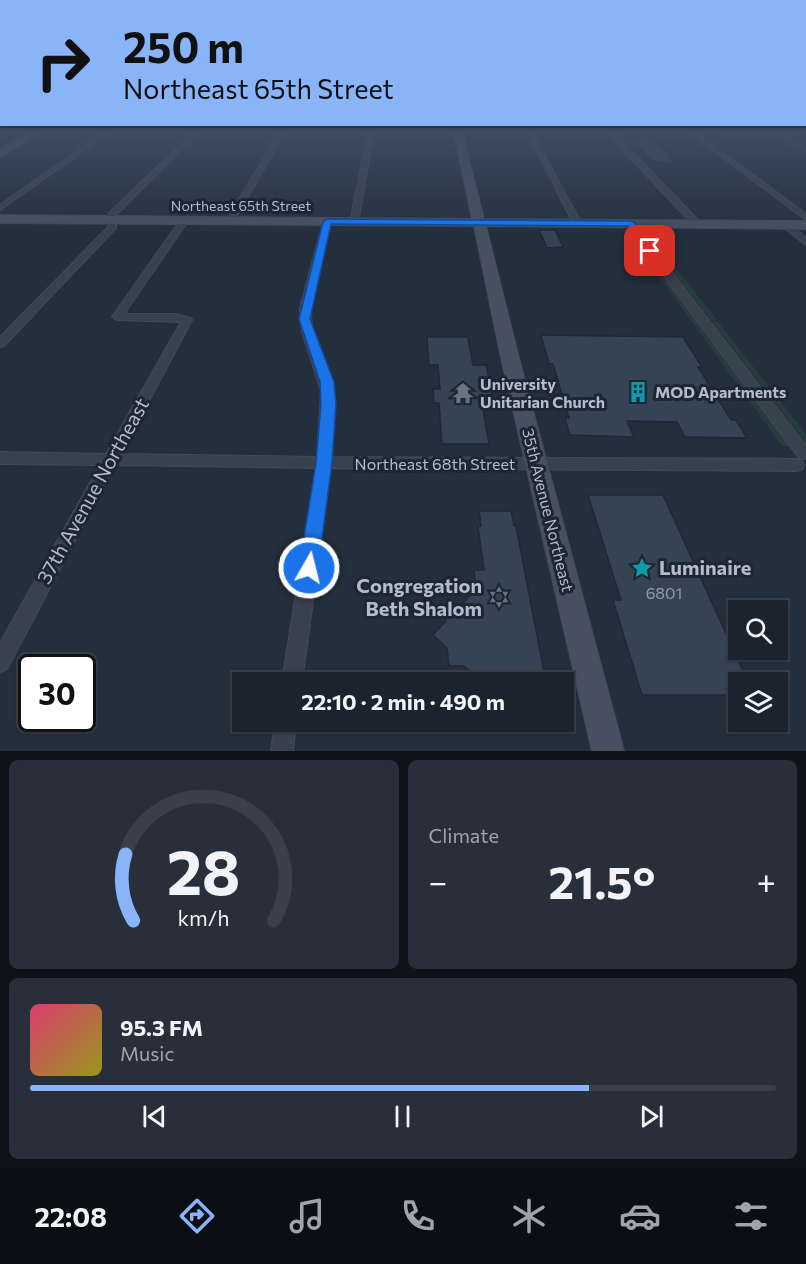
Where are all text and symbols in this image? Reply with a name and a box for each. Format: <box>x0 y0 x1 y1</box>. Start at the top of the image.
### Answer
text: 250 m <box>123 20 244 72</box>
icon: right <box>24 24 102 102</box>
text: Northeast 65th Street <box>123 72 394 105</box>
street label: Northeast 65th Street <box>171 197 311 214</box>
pin <box>624 225 675 276</box>
icon: arrive <box>633 234 666 267</box>
place label: University Unitarian Church <box>480 374 605 411</box>
building icon: MOD Apartments <box>626 380 650 404</box>
temple icon: University Unitarian Church <box>451 381 475 405</box>
place label: MOD Apartments <box>655 382 787 401</box>
street label: 37th Avenue Northeast <box>31 393 153 588</box>
street label: 35th Avenue Northeast <box>519 426 578 594</box>
street label: Northeast 68th Street <box>355 454 516 473</box>
position arrow <box>277 536 341 600</box>
place label: Luminaire <box>659 555 751 579</box>
place icon: Luminaire <box>630 556 654 580</box>
place label: Congregation Beth Shalom <box>356 573 482 620</box>
house number: 6801 <box>646 583 682 602</box>
synagogue icon: Congregation Beth Shalom <box>487 585 511 609</box>
map controls <box>728 600 788 732</box>
button: search <box>728 600 788 660</box>
speed limit sign: 30 <box>18 654 96 732</box>
button: layers <box>728 672 788 732</box>
text: 22:10 · 2 min · 490 m <box>301 688 505 715</box>
text: Climate <box>429 823 499 847</box>
text: 28 <box>167 832 241 908</box>
text: 21.5° <box>548 853 655 908</box>
text: − <box>429 860 447 901</box>
text: + <box>757 860 776 901</box>
text: km/h <box>178 905 230 931</box>
text: 95.3 FM <box>120 1014 203 1041</box>
text: Music <box>120 1041 174 1065</box>
icon: previous <box>138 1100 171 1133</box>
icon: pause <box>386 1100 419 1133</box>
icon: next <box>635 1100 668 1133</box>
icon: directions <box>176 1195 218 1237</box>
icon: music <box>286 1195 328 1237</box>
icon: phone <box>397 1195 439 1237</box>
icon: climate <box>508 1195 550 1237</box>
icon: car <box>619 1195 661 1237</box>
icon: filters <box>730 1195 772 1237</box>
text: 22:08 <box>34 1200 107 1233</box>

